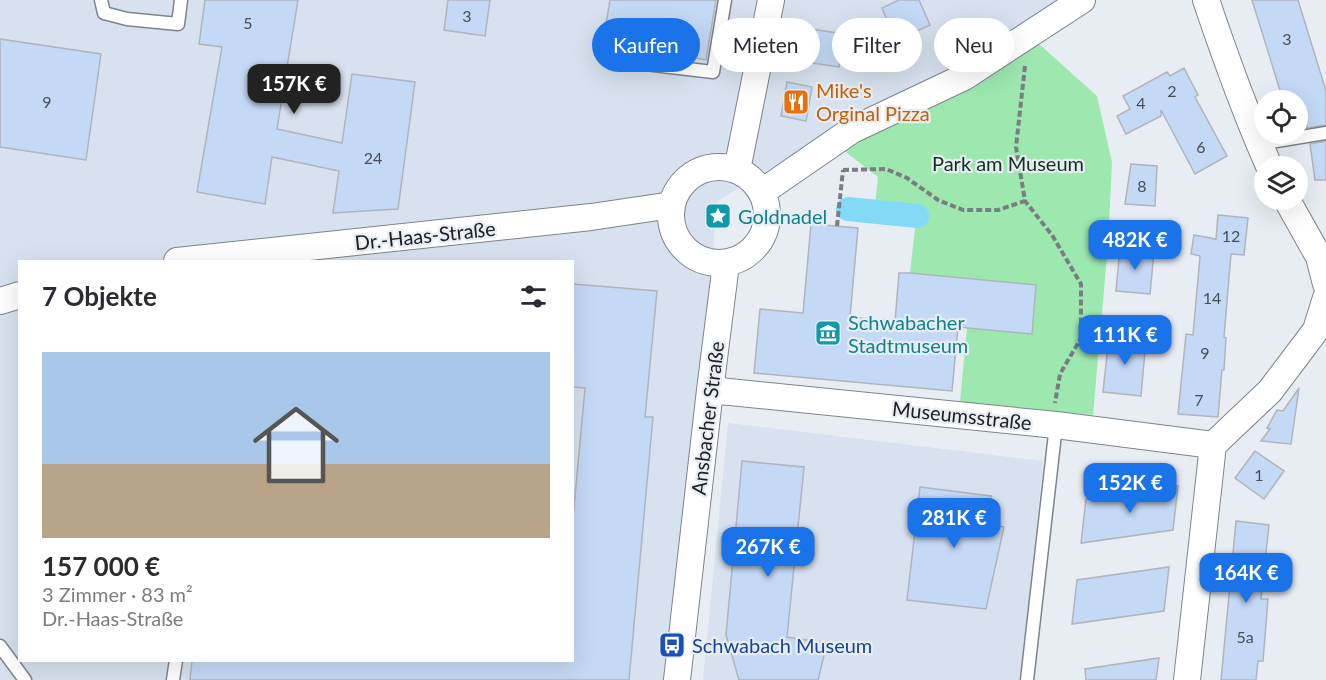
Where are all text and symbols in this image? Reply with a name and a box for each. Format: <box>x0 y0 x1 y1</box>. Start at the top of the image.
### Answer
house number: 3 <box>462 6 472 25</box>
house number: 5 <box>243 13 253 32</box>
chip: Kaufen <box>592 18 700 72</box>
chip: Mieten <box>712 18 820 72</box>
chip: Filter <box>832 18 922 72</box>
chip: Neu <box>934 18 1014 72</box>
house number: 3 <box>1282 29 1292 48</box>
pin: 157K € <box>245 64 343 115</box>
text: 157K € <box>262 71 326 95</box>
place label: Mike's Orginal Pizza <box>816 78 930 125</box>
house number: 2 <box>1167 81 1177 100</box>
restaurant icon: Mike's Orginal Pizza <box>781 87 811 117</box>
map controls <box>1254 90 1308 210</box>
button: locate <box>1254 90 1308 144</box>
house number: 9 <box>42 92 52 111</box>
house number: 4 <box>1136 93 1146 112</box>
house number: 6 <box>1196 137 1206 156</box>
house number: 24 <box>364 148 382 167</box>
park label: Park am Museum <box>932 151 1084 175</box>
button: layers <box>1254 156 1308 210</box>
house number: 8 <box>1137 176 1147 195</box>
place icon: Goldnadel <box>703 201 733 231</box>
place label: Goldnadel <box>738 204 827 228</box>
street label: Dr.-Haas-Straße <box>353 216 497 254</box>
pin: 482K € <box>1086 220 1184 271</box>
house number: 12 <box>1222 226 1240 245</box>
text: 482K € <box>1103 227 1167 251</box>
text: 7 Objekte <box>42 280 157 312</box>
icon: filters <box>517 280 550 313</box>
house number: 14 <box>1203 288 1221 307</box>
place label: Schwabacher Stadtmuseum <box>848 310 968 357</box>
pin: 111K € <box>1076 315 1174 366</box>
museum icon: Schwabacher Stadtmuseum <box>813 318 843 348</box>
text: 111K € <box>1093 322 1157 346</box>
street label: Ansbacher Straße <box>686 340 728 496</box>
house number: 9 <box>1200 343 1210 362</box>
house number: 7 <box>1194 390 1204 409</box>
icon: home <box>242 391 350 499</box>
street label: Museumsstraße <box>891 396 1033 434</box>
pin: 152K € <box>1081 463 1179 514</box>
house number: 1 <box>1254 465 1264 484</box>
text: 152K € <box>1098 470 1162 494</box>
pin: 281K € <box>905 498 1003 549</box>
text: 281K € <box>922 505 986 529</box>
pin: 267K € <box>719 527 817 578</box>
text: 267K € <box>736 534 800 558</box>
text: 157 000 € <box>42 550 160 582</box>
pin: 164K € <box>1197 553 1295 604</box>
text: 164K € <box>1214 560 1278 584</box>
text: 3 Zimmer · 83 m² <box>42 582 193 606</box>
text: Dr.-Haas-Straße <box>42 606 183 630</box>
house number: 5a <box>1236 627 1254 646</box>
bus stop icon: Schwabach Museum <box>657 630 687 660</box>
place label: Schwabach Museum <box>692 633 872 657</box>

